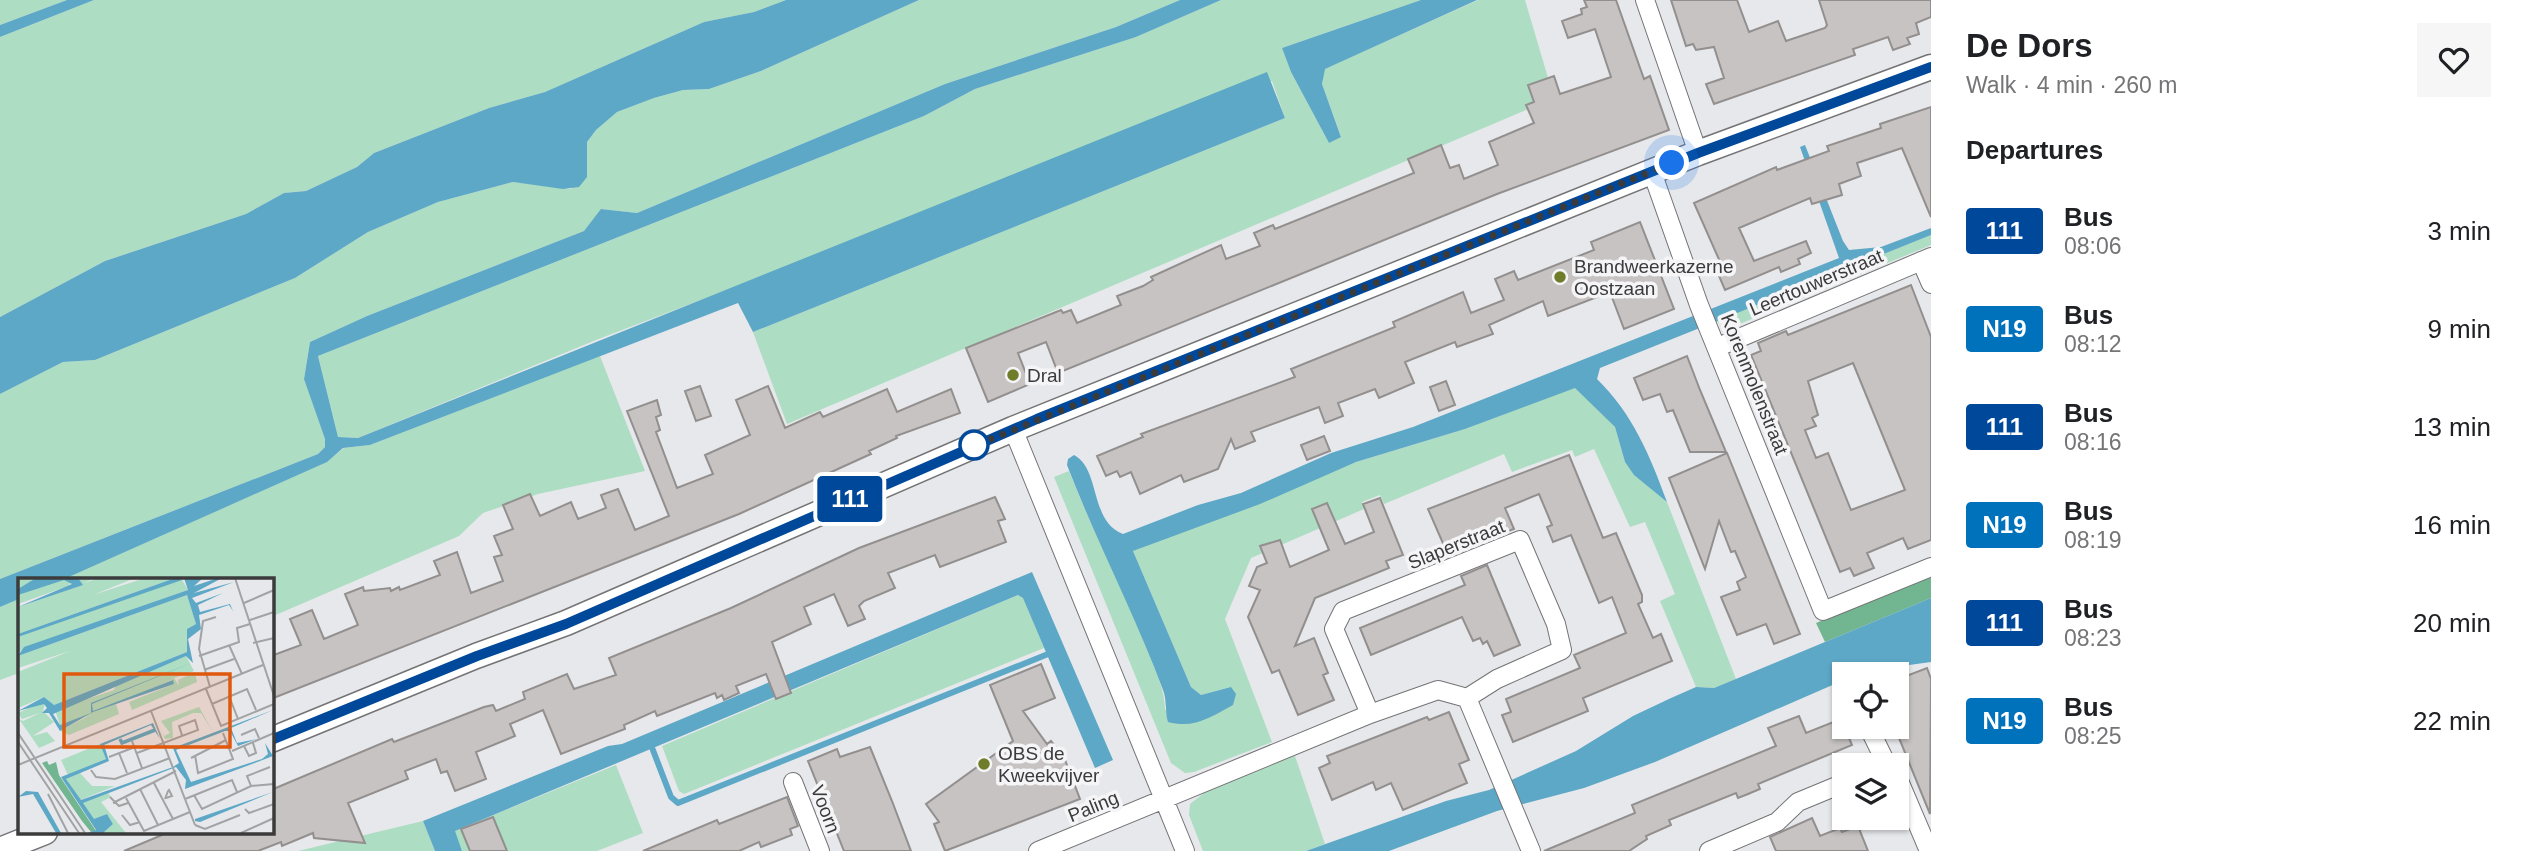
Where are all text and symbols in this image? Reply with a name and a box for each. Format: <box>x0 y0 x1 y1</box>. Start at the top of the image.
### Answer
button: heart <box>2417 23 2491 97</box>
text: De Dors <box>1966 27 2093 64</box>
text: Walk · 4 min · 260 m <box>1966 72 2177 98</box>
text: Departures <box>1966 135 2103 165</box>
your location <box>1654 145 1689 180</box>
text: Bus <box>2064 202 2113 232</box>
text: 3 min <box>2427 216 2491 246</box>
text: 111 <box>1986 217 2023 244</box>
text: 08:06 <box>2064 233 2122 259</box>
street label: Leertouwerstraat <box>1746 245 1887 320</box>
place label: Brandweerkazerne Oostzaan <box>1574 256 1733 299</box>
marker: Brandweerkazerne Oostzaan <box>1552 269 1568 285</box>
text: Bus <box>2064 300 2113 330</box>
street label: Korenmolenstraat <box>1717 311 1793 458</box>
text: 9 min <box>2427 314 2491 344</box>
text: N19 <box>1982 315 2027 342</box>
text: 08:12 <box>2064 331 2122 357</box>
place label: Dral <box>1027 365 1062 386</box>
marker: Dral <box>1005 367 1021 383</box>
text: Bus <box>2064 398 2113 428</box>
text: 13 min <box>2413 412 2491 442</box>
text: 111 <box>1986 413 2023 440</box>
text: 08:16 <box>2064 429 2122 455</box>
unlabelled marker <box>959 430 989 460</box>
line badge: 111 <box>810 476 890 522</box>
text: 111 <box>831 485 869 512</box>
text: Bus <box>2064 496 2113 526</box>
text: 16 min <box>2413 510 2491 540</box>
text: N19 <box>1982 511 2027 538</box>
street label: Slaperstraat <box>1405 515 1508 573</box>
text: 08:19 <box>2064 527 2122 553</box>
inset map <box>18 578 273 834</box>
text: Bus <box>2064 594 2113 624</box>
text: 20 min <box>2413 608 2491 638</box>
text: 111 <box>1986 609 2023 636</box>
text: 08:23 <box>2064 625 2122 651</box>
map controls <box>1832 662 1909 830</box>
button: locate <box>1832 662 1909 739</box>
text: Bus <box>2064 692 2113 722</box>
text: 22 min <box>2413 706 2491 736</box>
text: N19 <box>1982 707 2027 734</box>
text: 08:25 <box>2064 723 2122 749</box>
place label: OBS de Kweekvijver <box>998 743 1100 786</box>
button: layers <box>1832 753 1909 830</box>
marker: OBS de Kweekvijver <box>976 756 992 772</box>
street label: Voorn <box>807 782 844 836</box>
street label: Paling <box>1065 787 1122 826</box>

